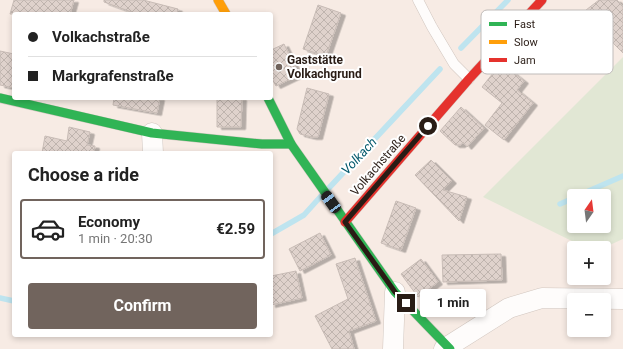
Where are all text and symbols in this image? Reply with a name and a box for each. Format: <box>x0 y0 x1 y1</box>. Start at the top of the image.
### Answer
legend <box>481 10 613 74</box>
text: Fast <box>514 18 536 31</box>
text: Volkachstraße <box>52 28 150 46</box>
text: Slow <box>514 36 538 49</box>
place label: Gaststätte Volkachgrund <box>287 53 362 81</box>
text: Jam <box>514 54 536 67</box>
marker: Gaststätte Volkachgrund <box>274 62 284 72</box>
text: Markgrafenstraße <box>52 67 174 85</box>
route start <box>419 117 437 135</box>
street label: Volkachstraße <box>348 131 408 199</box>
water label: Volkach <box>338 134 380 177</box>
text: Choose a ride <box>28 164 139 185</box>
car <box>319 189 343 215</box>
north arrow <box>567 189 611 233</box>
map controls <box>567 189 611 337</box>
icon: car <box>30 211 66 247</box>
text: Economy <box>78 213 140 231</box>
text: €2.59 <box>216 220 255 238</box>
text: 1 min · 20:30 <box>78 231 153 246</box>
button: + <box>567 241 611 285</box>
button: Confirm <box>28 283 257 329</box>
callout: 1 min <box>420 289 486 317</box>
button: − <box>567 293 611 337</box>
route end <box>397 294 415 312</box>
text: 1 min <box>437 295 469 310</box>

